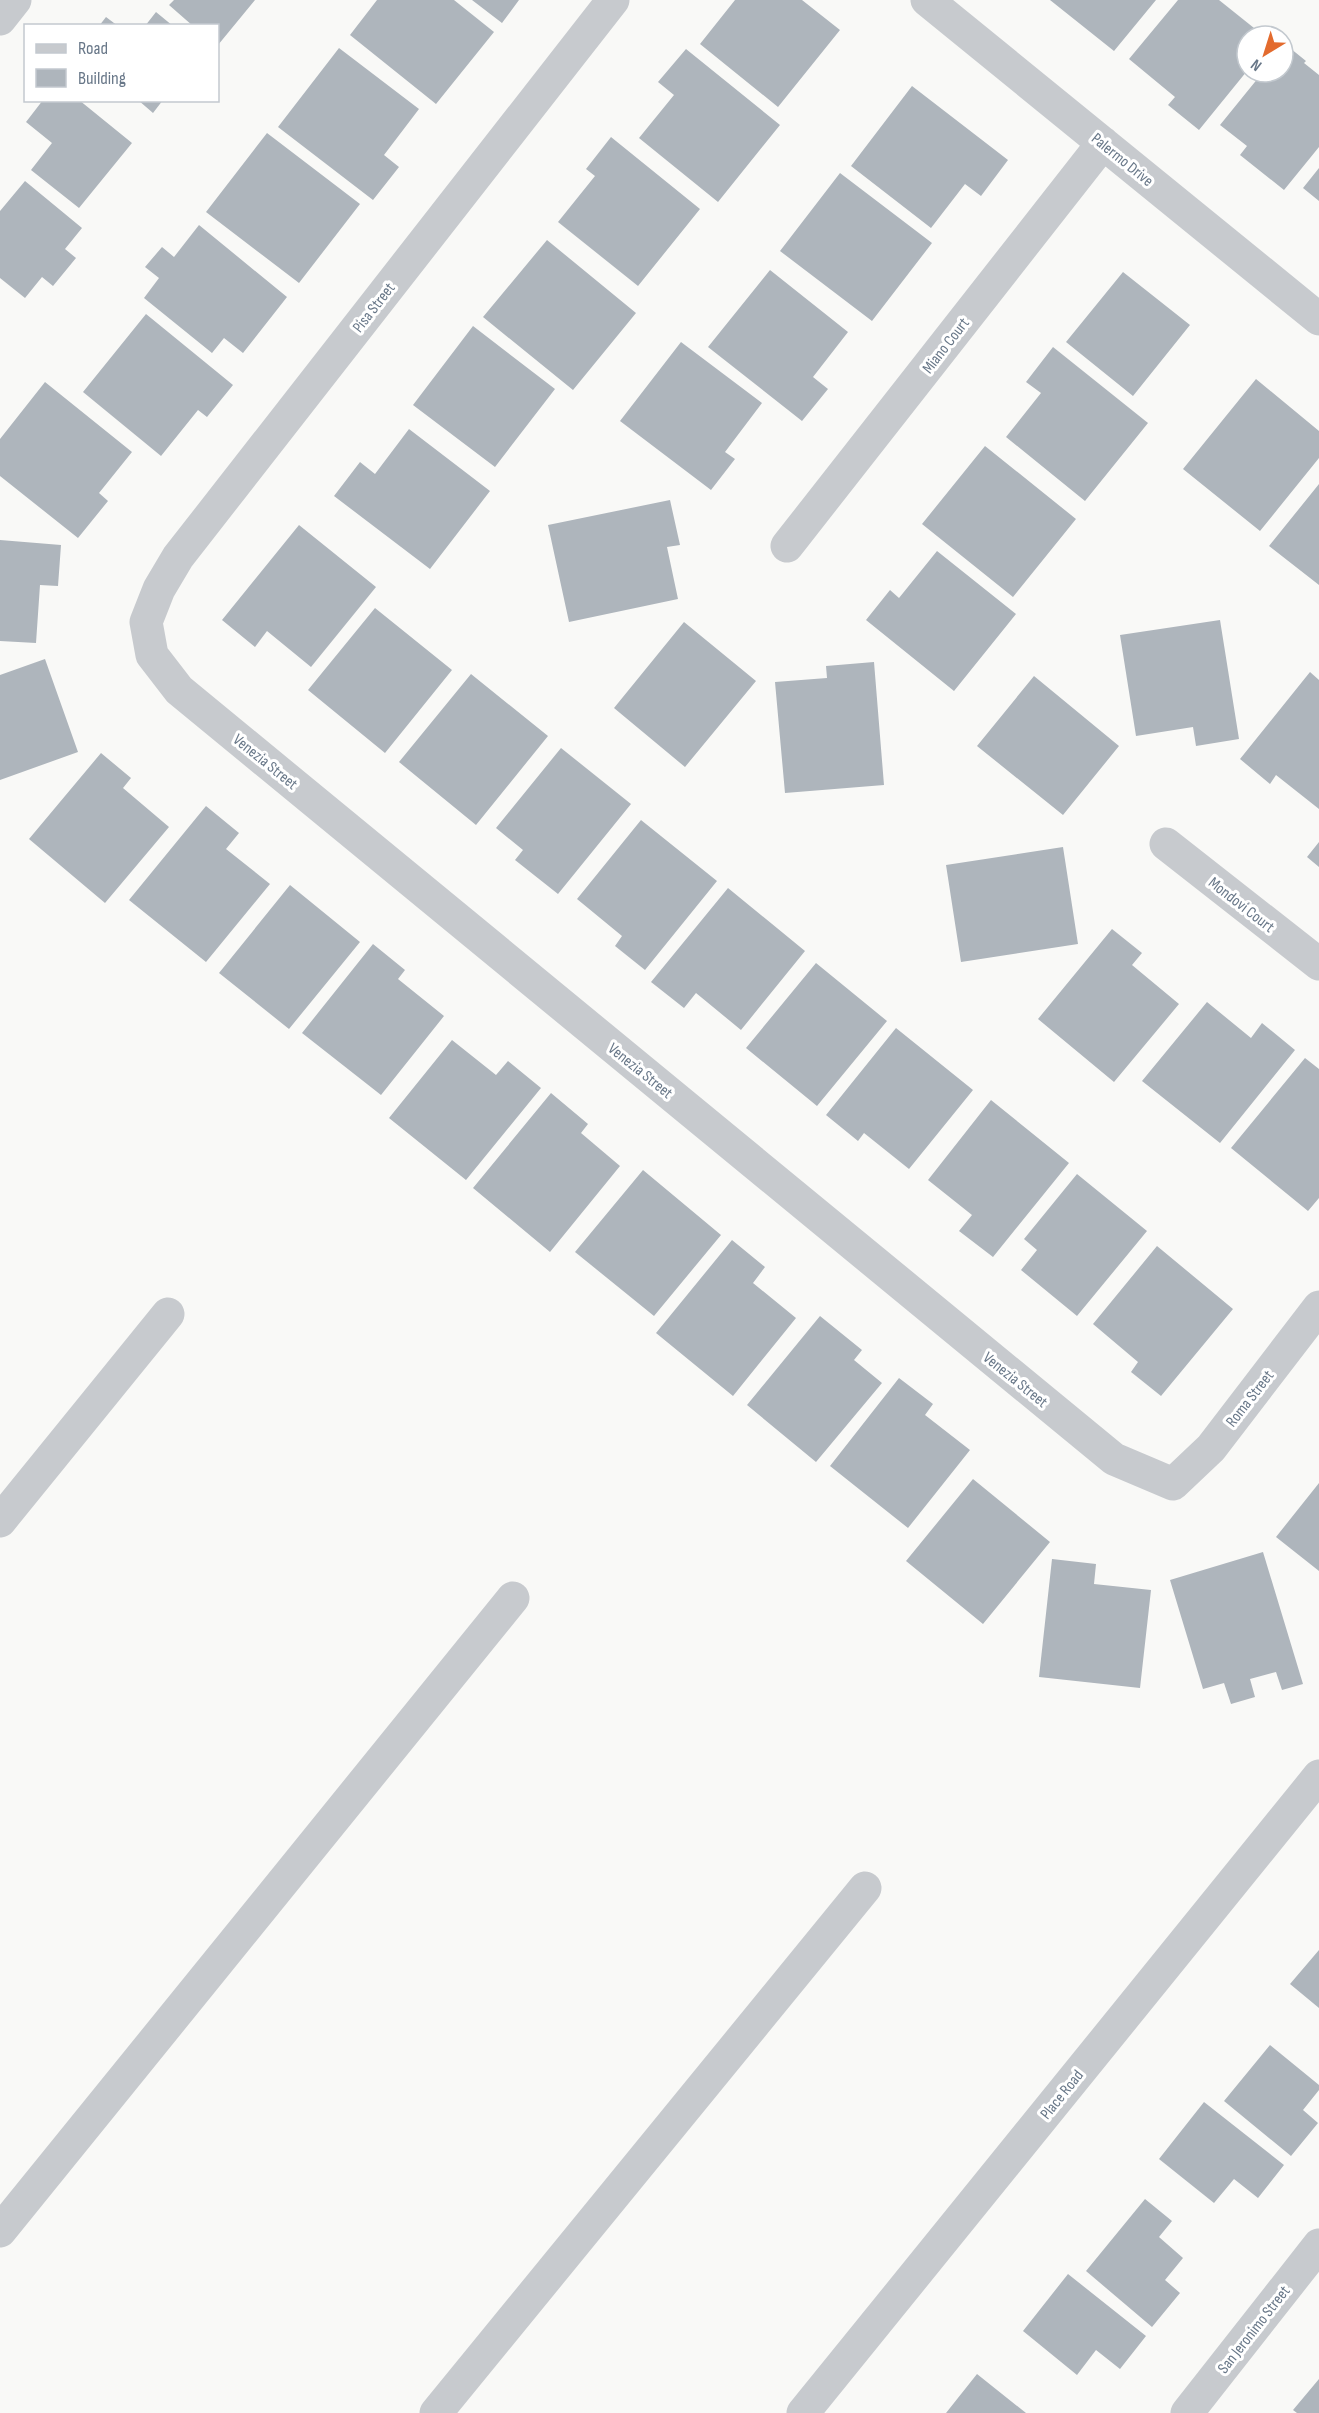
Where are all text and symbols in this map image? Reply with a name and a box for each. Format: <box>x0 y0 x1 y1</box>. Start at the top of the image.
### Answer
legend <box>24 24 219 102</box>
north arrow <box>1235 24 1295 84</box>
text: Road <box>78 38 108 59</box>
text: N <box>1247 55 1266 75</box>
text: Building <box>78 68 126 89</box>
street label: Palermo Drive <box>1087 129 1157 191</box>
street label: Pisa Street <box>349 279 400 337</box>
street label: Miano Court <box>919 314 974 377</box>
street label: Venezia Street <box>229 730 301 794</box>
street label: Mondovi Court <box>1204 874 1278 937</box>
street label: Venezia Street <box>604 1039 676 1103</box>
street label: Venezia Street <box>979 1348 1051 1412</box>
street label: Roma Street <box>1222 1367 1278 1431</box>
street label: Place Road <box>1037 2066 1088 2123</box>
street label: San Jeronimo Street <box>1214 2282 1294 2378</box>

